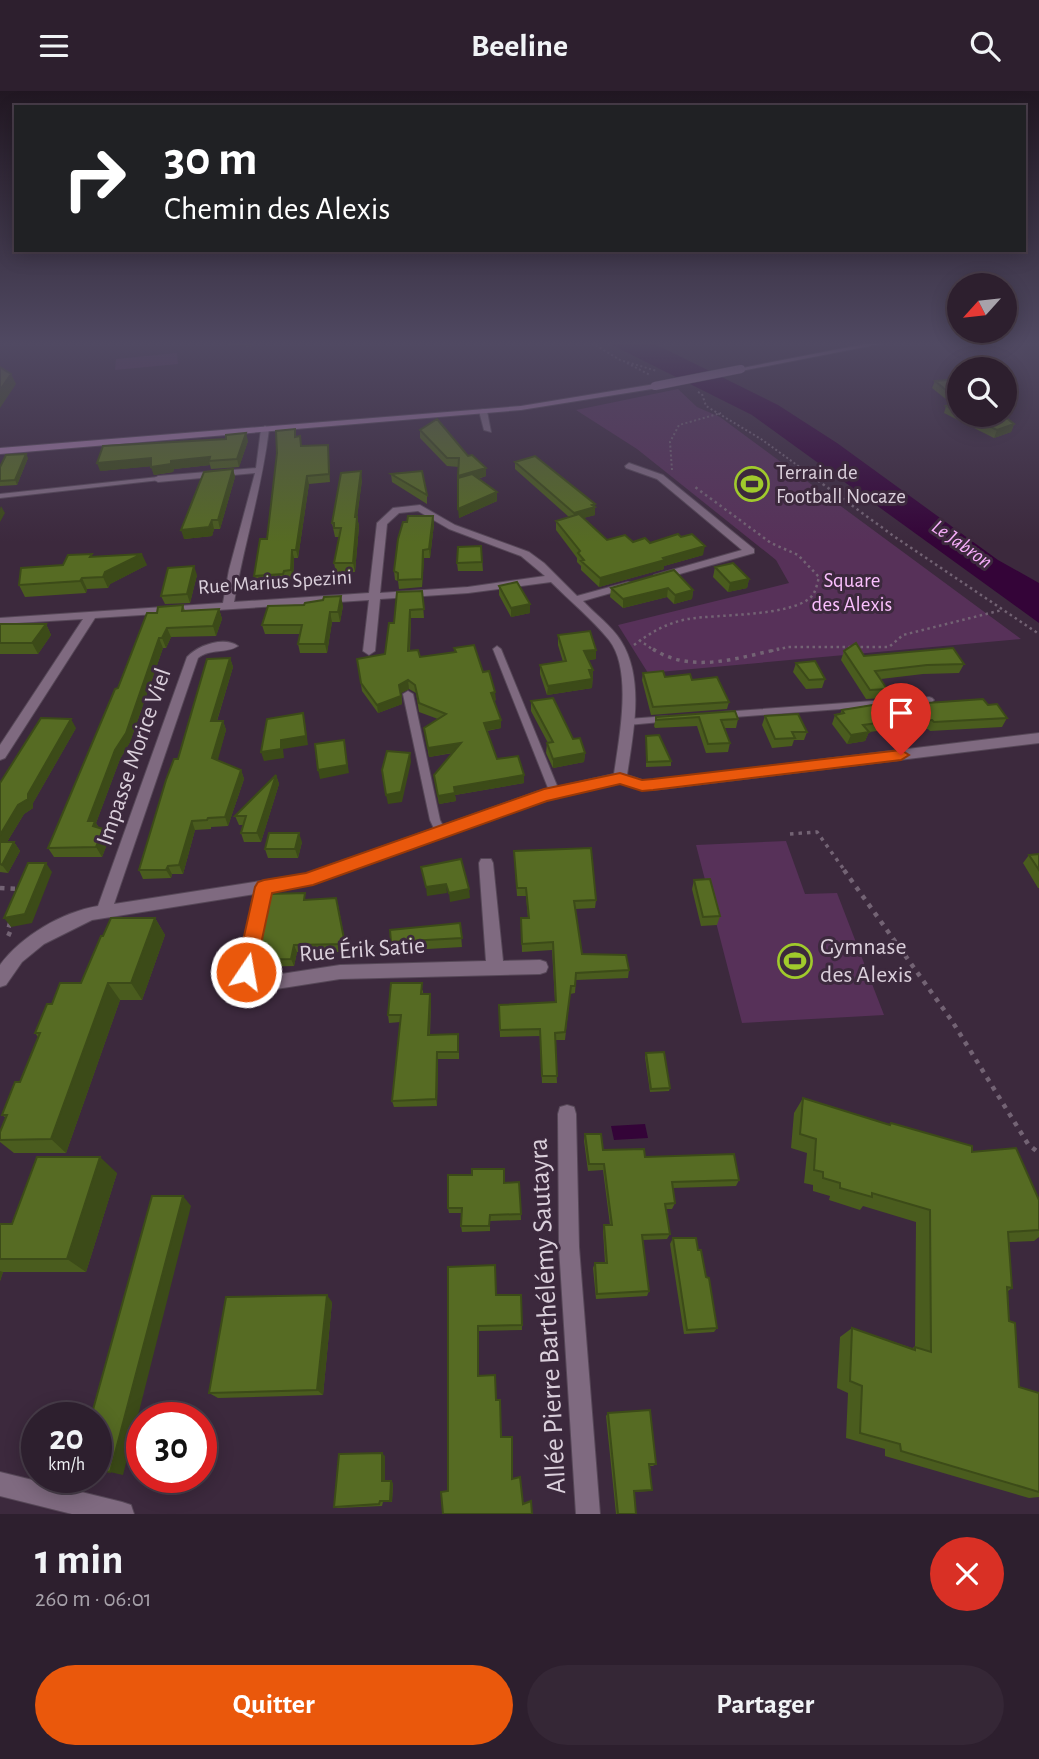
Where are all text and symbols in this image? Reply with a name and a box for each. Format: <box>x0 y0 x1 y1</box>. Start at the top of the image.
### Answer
icon: menu <box>35 27 73 65</box>
icon: search <box>966 27 1004 65</box>
text: Beeline <box>471 30 568 62</box>
icon: right <box>49 133 140 224</box>
text: 30 m <box>164 135 258 184</box>
text: Chemin des Alexis <box>164 193 390 225</box>
north arrow <box>947 273 1017 343</box>
map controls <box>947 273 1017 427</box>
button: search <box>947 357 1017 427</box>
place label: Terrain de Football Nocaze <box>776 462 906 507</box>
sports icon: Terrain de Football Nocaze <box>733 465 771 503</box>
water label: Le Jabron <box>928 516 996 572</box>
street label: Rue Marius Spezini <box>197 566 353 598</box>
park label: Square des Alexis <box>812 570 892 615</box>
street label: Impasse Morice Viel <box>92 665 176 849</box>
pin <box>871 683 931 755</box>
icon: arrive <box>882 694 920 732</box>
street label: Rue Érik Satie <box>298 932 426 966</box>
position arrow <box>209 935 283 1009</box>
place label: Gymnase des Alexis <box>820 935 912 987</box>
sports icon: Gymnase des Alexis <box>776 942 814 980</box>
street label: Allée Pierre Barthélémy Sautayra <box>525 1137 571 1495</box>
speed limit sign: 30 <box>126 1402 217 1493</box>
text: 20 <box>49 1421 84 1456</box>
text: km/h <box>48 1456 85 1474</box>
button: close <box>930 1537 1004 1611</box>
text: 1 min <box>35 1539 124 1581</box>
text: 260 m · 06:01 <box>35 1588 152 1611</box>
button: Quitter <box>35 1665 513 1745</box>
button: Partager <box>527 1665 1004 1745</box>

